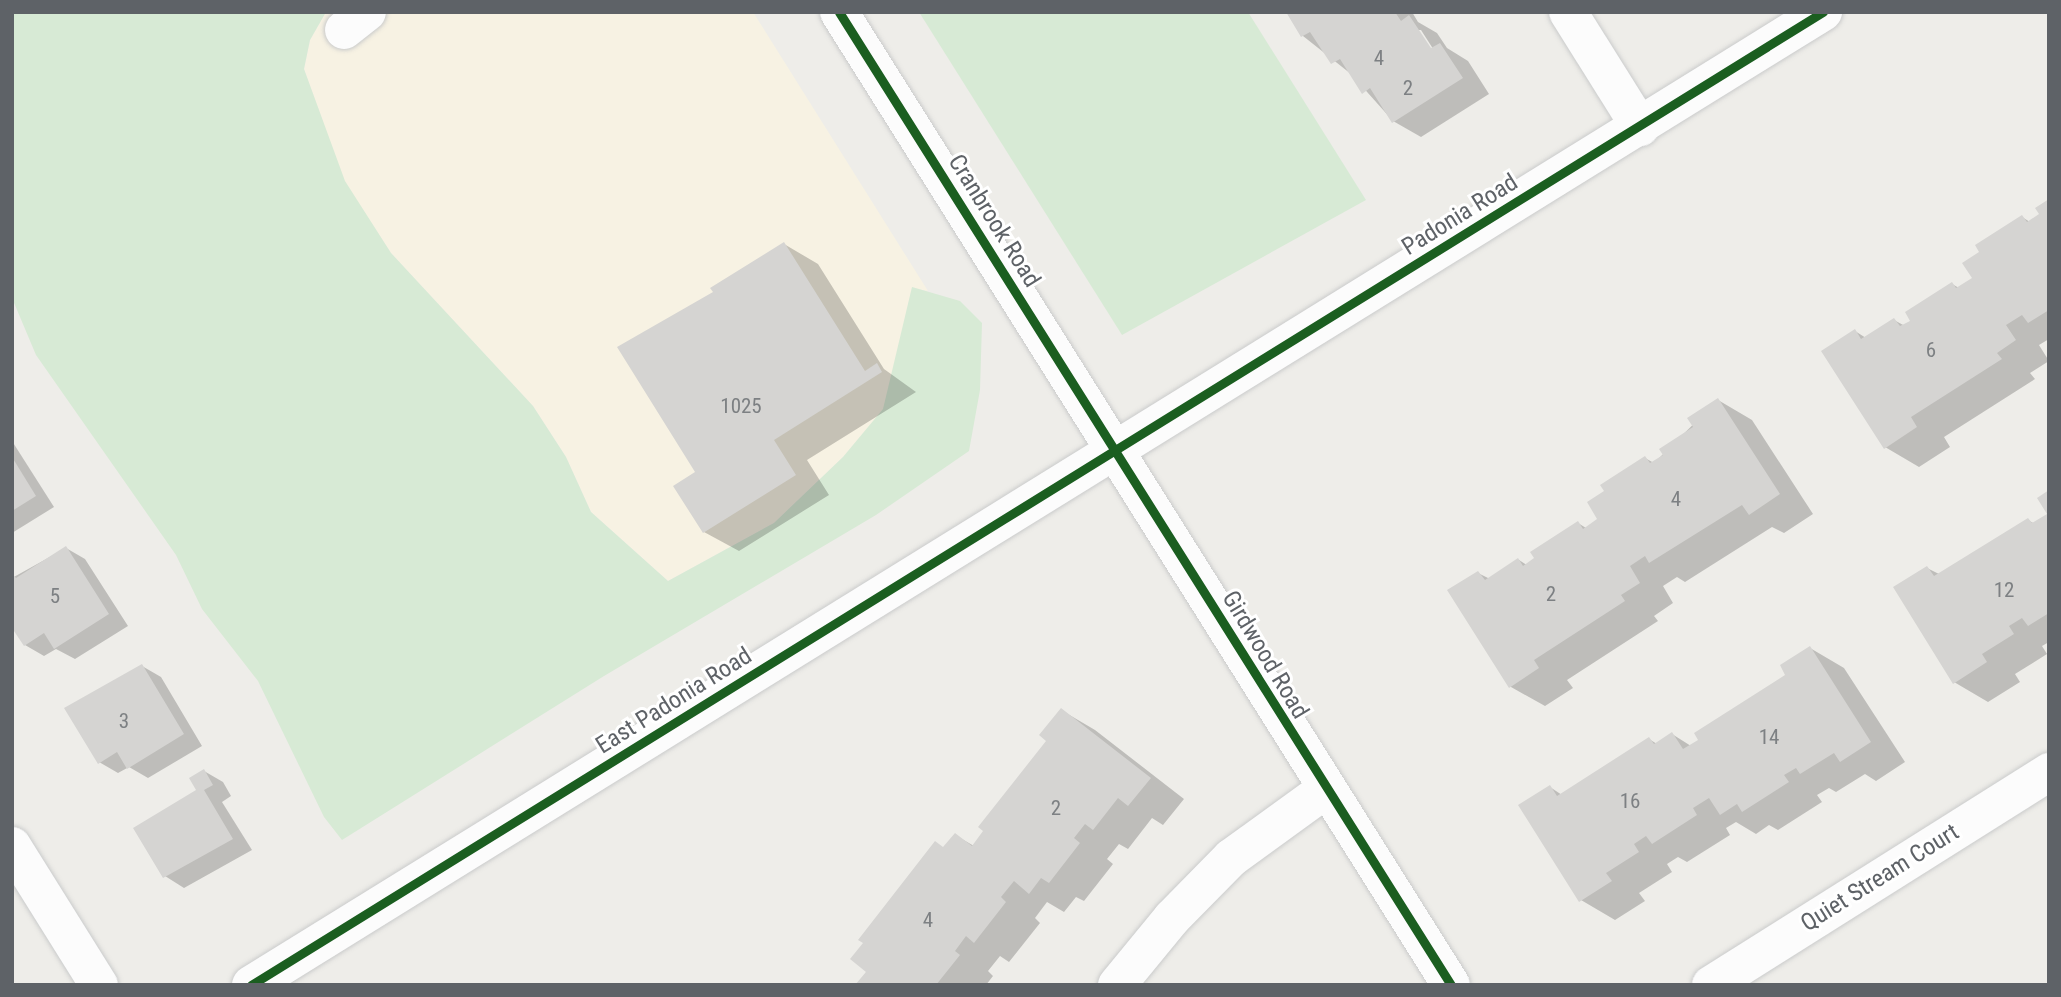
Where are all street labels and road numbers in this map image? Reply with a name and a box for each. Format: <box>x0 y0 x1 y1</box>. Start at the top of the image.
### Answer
street label: Cranbrook Road <box>942 149 1046 293</box>
street label: Padonia Road <box>1397 168 1523 262</box>
street label: Girdwood Road <box>1216 586 1314 724</box>
street label: East Padonia Road <box>591 642 757 760</box>
street label: Quiet Stream Court <box>1796 818 1964 938</box>

